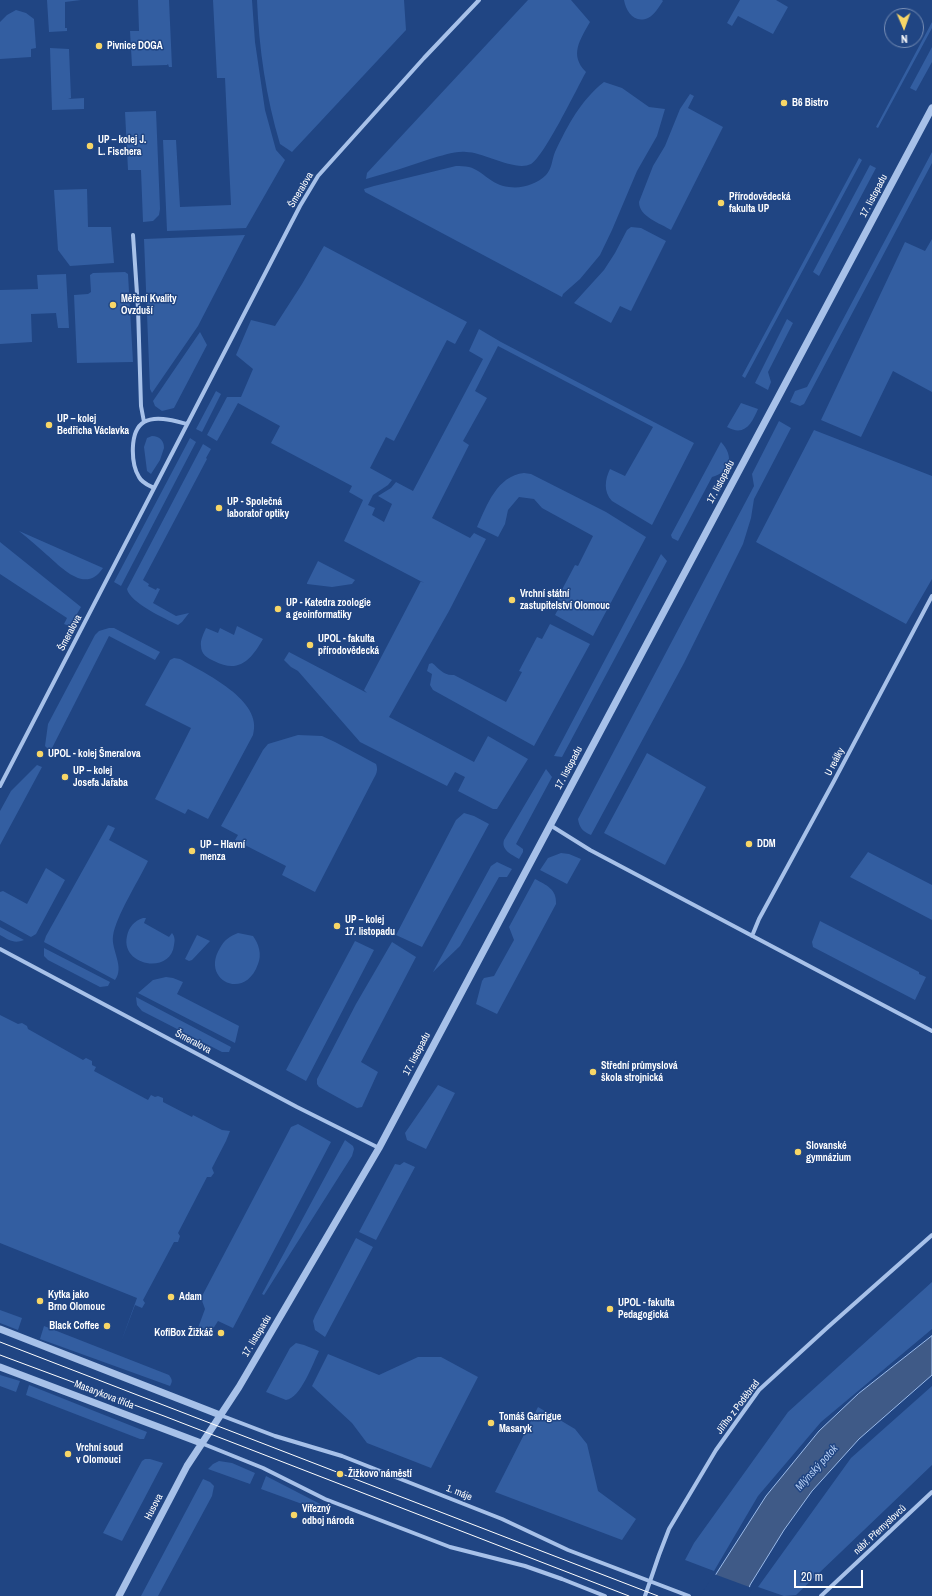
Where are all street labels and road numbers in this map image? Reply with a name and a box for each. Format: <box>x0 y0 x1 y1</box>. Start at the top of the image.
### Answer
street label: Šmeralova <box>286 170 316 210</box>
street label: 17. listopadu <box>858 172 890 220</box>
street label: 17. listopadu <box>705 458 737 506</box>
street label: Šmeralova <box>56 613 84 653</box>
street label: 17. listopadu <box>553 744 585 792</box>
street label: U reálky <box>823 746 847 778</box>
street label: Šmeralova <box>173 1028 213 1056</box>
street label: 17. listopadu <box>401 1030 433 1078</box>
street label: 17. listopadu <box>240 1313 274 1359</box>
street label: Masarykova třída <box>72 1378 136 1412</box>
street label: Jiřího z Poděbrad <box>714 1378 762 1436</box>
street label: 1. máje <box>444 1482 474 1504</box>
street label: Husova <box>142 1492 166 1522</box>
street label: nábř. Přemyslovců <box>851 1503 909 1557</box>

